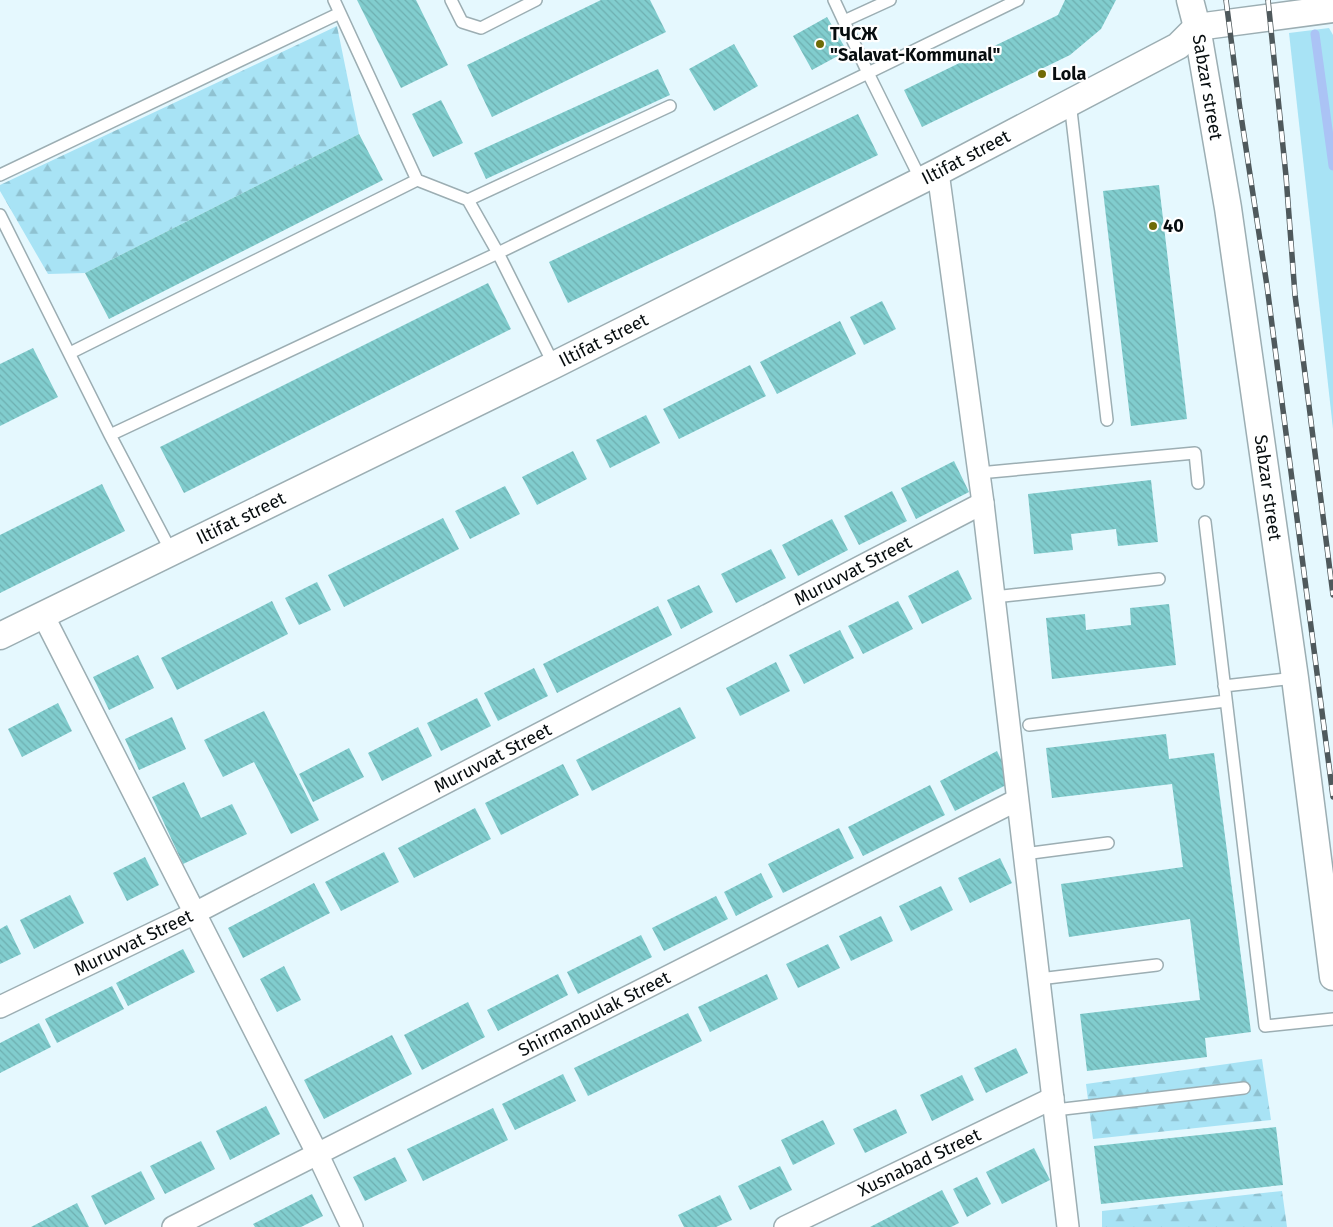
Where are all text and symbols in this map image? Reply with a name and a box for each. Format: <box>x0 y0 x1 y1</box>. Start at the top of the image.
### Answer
place label: ТЧСЖ "Salavat-Kommunal" <box>830 23 1000 66</box>
street label: Sabzar street <box>1187 33 1227 142</box>
marker: ТЧСЖ "Salavat-Kommunal" <box>814 38 826 50</box>
place label: Lola <box>1052 63 1087 85</box>
marker: Lola <box>1036 68 1048 80</box>
street label: Iltifаt street <box>918 125 1014 189</box>
place label: 40 <box>1163 215 1184 237</box>
marker: 40 <box>1147 220 1159 232</box>
street label: Iltifаt street <box>555 308 652 372</box>
street label: Sabzar street <box>1249 433 1286 543</box>
street label: Iltifаt street <box>192 487 289 549</box>
street label: Muruvvat Street <box>790 531 916 610</box>
street label: Muruvvat Street <box>430 718 556 798</box>
street label: Muruvvat Street <box>70 905 197 981</box>
street label: Shirmаnbulak Street <box>515 966 674 1061</box>
street label: Xusnabad Street <box>854 1123 985 1201</box>

